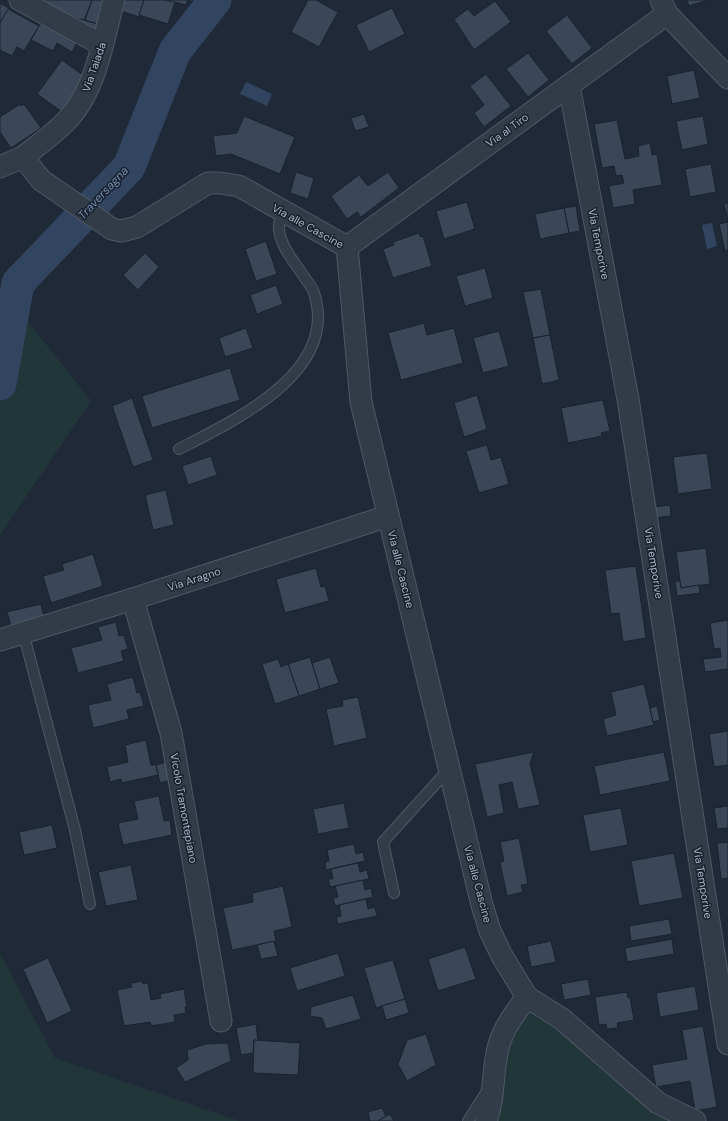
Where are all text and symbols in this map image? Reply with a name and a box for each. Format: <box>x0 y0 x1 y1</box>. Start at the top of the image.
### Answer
street label: Via Taiada <box>79 40 109 94</box>
street label: Via al Tiro <box>483 110 531 150</box>
water label: Traversagna <box>74 163 132 223</box>
street label: Via alle Cascine <box>270 201 346 251</box>
street label: Via Temporive <box>585 207 613 281</box>
street label: Via Temporive <box>641 526 667 600</box>
street label: Via alle Cascine <box>385 529 417 609</box>
street label: Via Aragno <box>166 564 222 594</box>
street label: Vicolo Tramontepiano <box>167 752 201 864</box>
street label: Via alle Cascine <box>461 844 495 924</box>
street label: Via Temporive <box>690 846 716 920</box>

